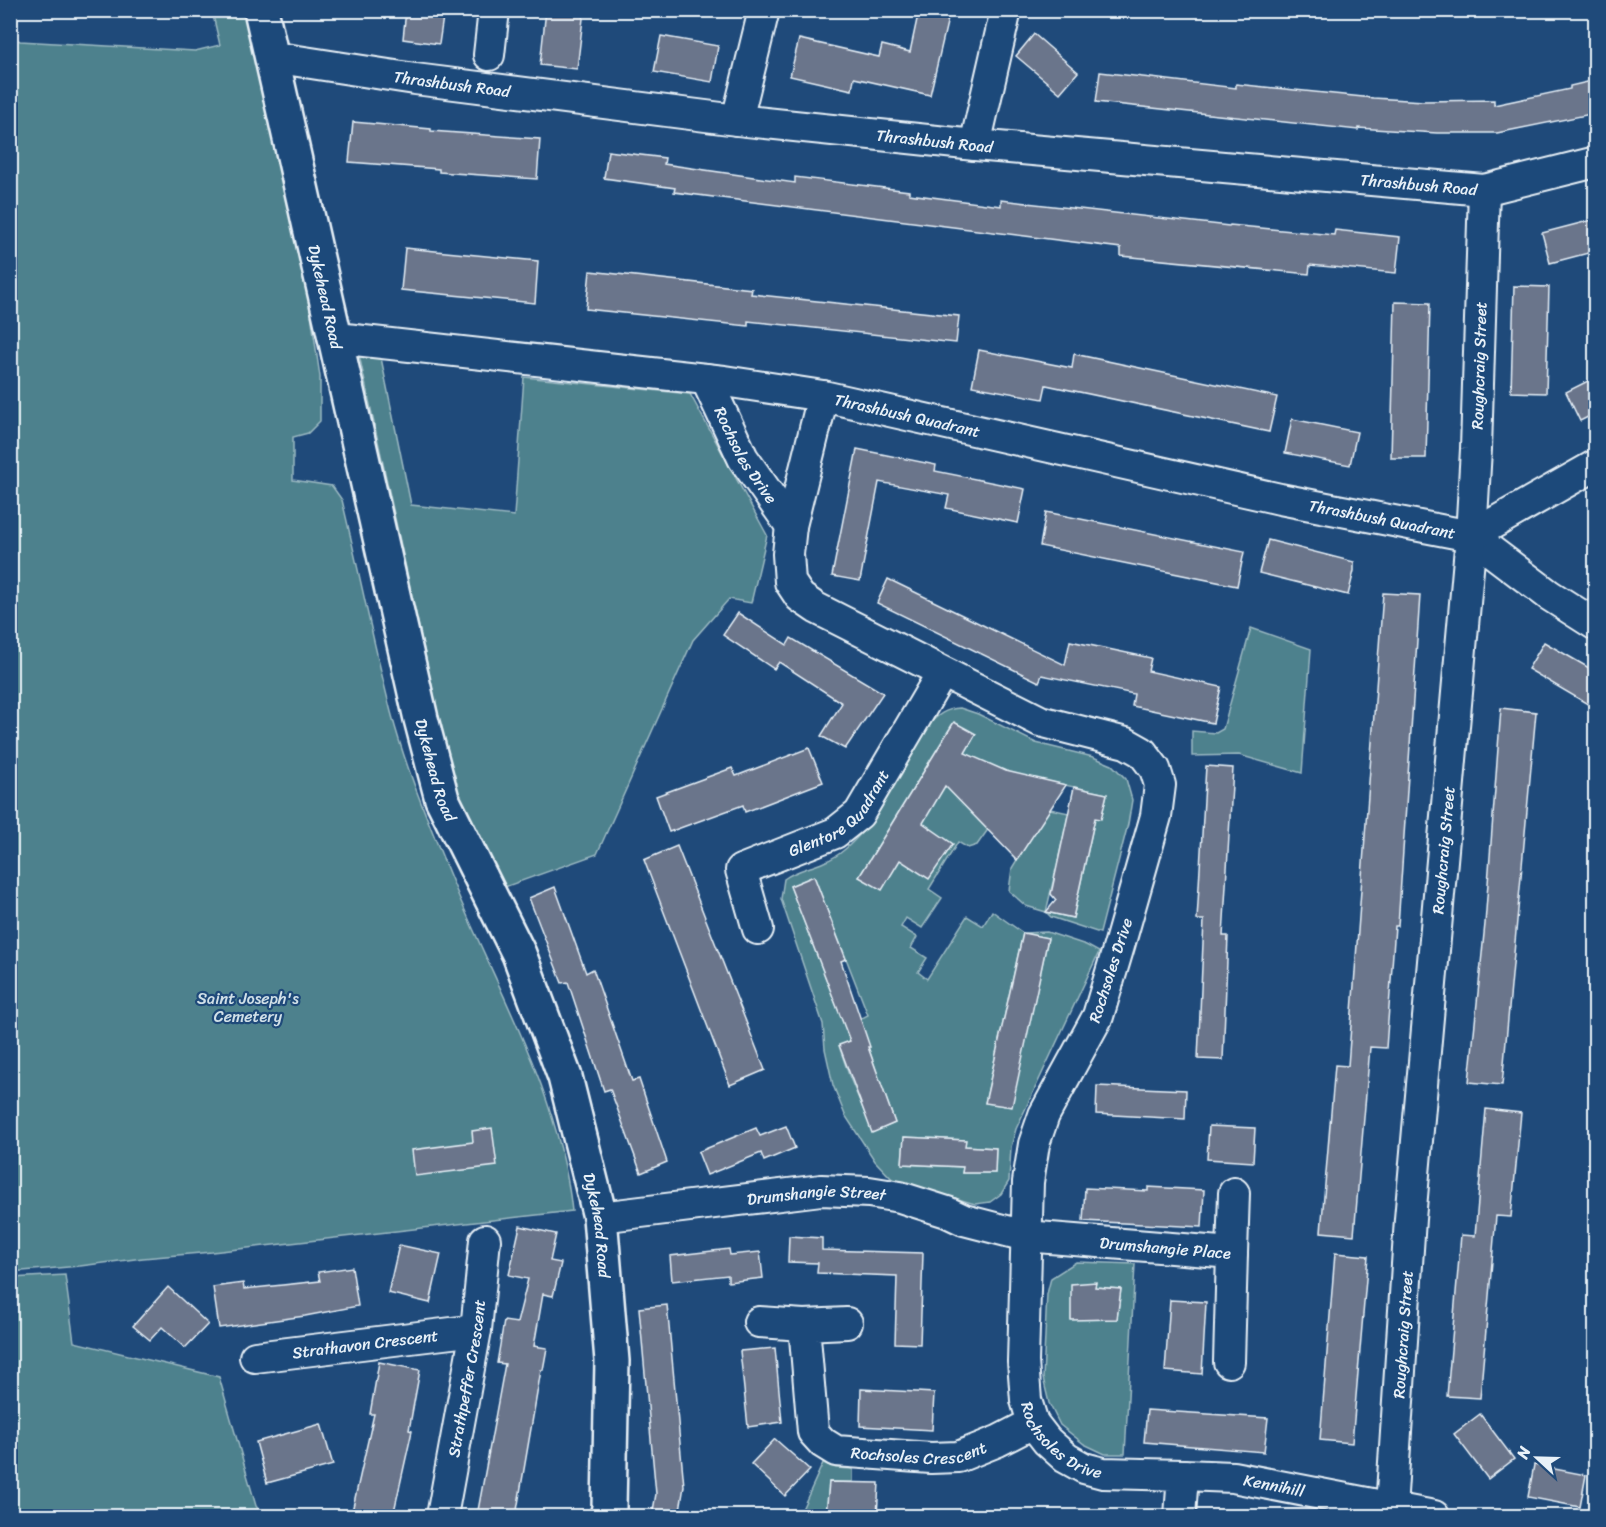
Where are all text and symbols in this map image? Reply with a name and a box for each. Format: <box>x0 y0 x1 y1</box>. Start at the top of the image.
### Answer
street label: Thrashbush Road <box>392 62 513 106</box>
street label: Thrashbush Road <box>875 121 996 162</box>
street label: Thrashbush Road <box>1359 165 1480 204</box>
street label: Dykehead Road <box>299 242 351 353</box>
street label: Roughcraig Street <box>1463 301 1496 430</box>
street label: Thrashbush Quadrant <box>832 385 983 446</box>
street label: Rochsoles Drive <box>706 402 785 510</box>
street label: Thrashbush Quadrant <box>1306 491 1458 548</box>
street label: Dykehead Road <box>407 715 466 828</box>
street label: Glentore Quadrant <box>784 764 897 865</box>
street label: Roughcraig Street <box>1423 785 1464 915</box>
street label: Rochsoles Drive <box>1080 914 1141 1026</box>
park label: Saint Joseph's Cemetery <box>197 984 299 1031</box>
street label: Dykehead Road <box>574 1170 619 1280</box>
street label: Drumshangie Street <box>745 1176 889 1214</box>
street label: Drumshangie Place <box>1098 1228 1232 1268</box>
street label: Roughcraig Street <box>1384 1269 1422 1399</box>
street label: Strathpeffer Crescent <box>439 1298 494 1460</box>
street label: Strathavon Crescent <box>291 1321 440 1367</box>
street label: Rochsoles Drive <box>1012 1398 1105 1487</box>
north arrow <box>1507 1428 1567 1488</box>
street label: Rochsoles Crescent <box>850 1433 991 1473</box>
text: N <box>1508 1441 1539 1464</box>
street label: Kennihill <box>1241 1465 1308 1506</box>

